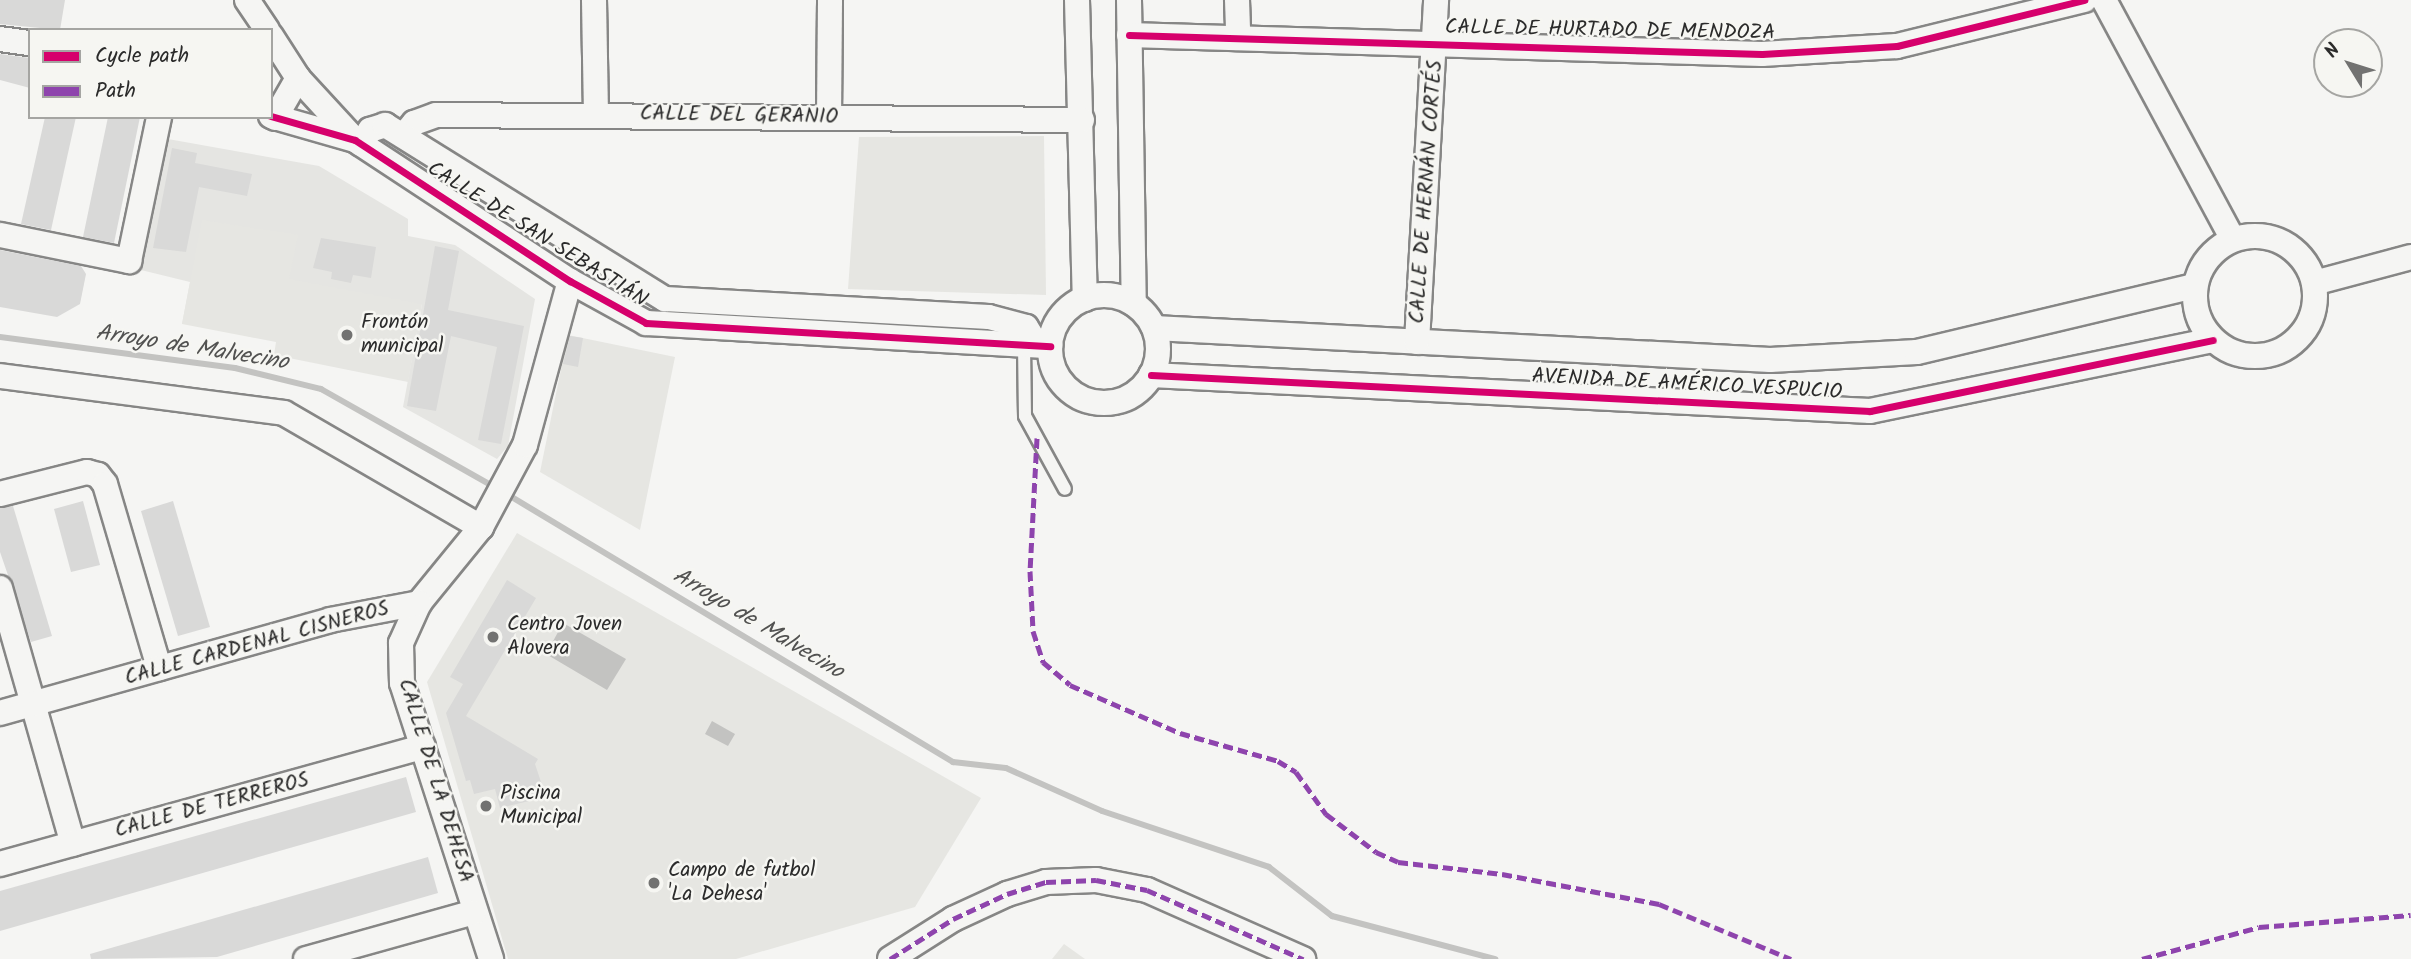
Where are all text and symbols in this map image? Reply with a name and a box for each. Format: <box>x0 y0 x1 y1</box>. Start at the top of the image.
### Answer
street label: CALLE DE HURTADO DE MENDOZA <box>1445 16 1775 46</box>
legend <box>28 28 273 119</box>
north arrow <box>2313 28 2383 98</box>
text: N <box>2318 37 2349 65</box>
text: Cycle path <box>95 40 189 73</box>
street label: CALLE DE HERNÁN CORTÉS <box>1405 60 1449 324</box>
text: Path <box>95 75 136 108</box>
street label: CALLE DEL GERANIO <box>640 102 838 130</box>
street label: CALLE DE SAN SEBASTIÁN <box>422 157 652 313</box>
place label: Frontón municipal <box>361 310 443 360</box>
water label: Arroyo de Malvecino <box>94 319 290 377</box>
marker: Frontón municipal <box>339 327 355 343</box>
street label: AVENIDA DE AMÉRICO VESPUCIO <box>1531 364 1843 406</box>
water label: Arroyo de Malvecino <box>668 562 848 686</box>
street label: CALLE CARDENAL CISNEROS <box>122 597 392 691</box>
place label: Centro Joven Alovera <box>507 612 622 662</box>
marker: Centro Joven Alovera <box>485 629 501 645</box>
street label: CALLE DE LA DEHESA <box>392 676 478 886</box>
street label: CALLE DE TERREROS <box>112 768 312 844</box>
place label: Piscina Municipal <box>500 781 582 831</box>
marker: Piscina Municipal <box>478 798 494 814</box>
place label: Campo de futbol 'La Dehesa' <box>668 858 815 908</box>
marker: Campo de futbol 'La Dehesa' <box>646 875 662 891</box>

